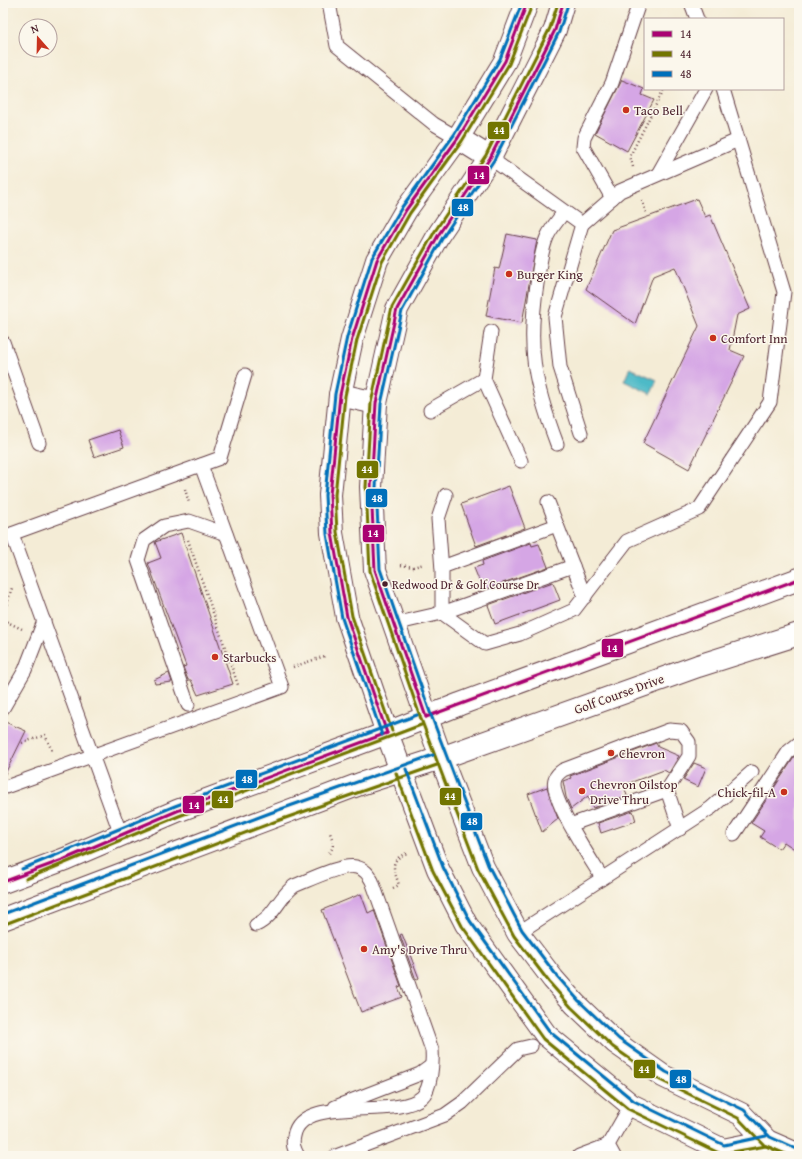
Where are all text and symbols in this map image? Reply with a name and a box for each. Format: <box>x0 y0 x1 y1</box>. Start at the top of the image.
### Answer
north arrow <box>18 18 58 58</box>
legend <box>644 18 784 90</box>
text: N <box>28 20 41 37</box>
text: 14 <box>680 25 692 42</box>
text: 44 <box>680 45 692 62</box>
text: 48 <box>680 65 692 82</box>
place label: Taco Bell <box>634 101 683 120</box>
marker: Taco Bell <box>621 105 631 115</box>
line badge: 44 <box>487 121 510 140</box>
text: 44 <box>493 122 505 138</box>
line badge: 14 <box>467 165 490 185</box>
text: 14 <box>473 167 485 183</box>
line badge: 48 <box>451 198 474 217</box>
text: 48 <box>457 199 469 215</box>
place label: Burger King <box>517 265 583 284</box>
marker: Burger King <box>504 269 514 279</box>
place label: Comfort Inn <box>721 329 788 348</box>
marker: Comfort Inn <box>708 333 718 343</box>
line badge: 44 <box>356 460 379 479</box>
text: 44 <box>361 461 373 477</box>
line badge: 48 <box>365 488 388 508</box>
text: 48 <box>371 490 383 506</box>
line badge: 14 <box>362 524 385 543</box>
text: 14 <box>367 525 379 541</box>
place label: Redwood Dr & Golf Course Dr <box>392 576 539 593</box>
marker: Redwood Dr & Golf Course Dr <box>380 579 390 589</box>
line badge: 14 <box>601 638 624 658</box>
text: 14 <box>606 640 618 656</box>
place label: Starbucks <box>223 648 277 667</box>
marker: Starbucks <box>210 652 220 662</box>
street label: Golf Course Drive <box>571 669 667 719</box>
place label: Chevron <box>619 744 666 763</box>
marker: Chevron <box>606 748 616 758</box>
line badge: 48 <box>235 769 258 789</box>
text: 48 <box>241 771 253 787</box>
place label: Chevron Oilstop Drive Thru <box>590 775 678 809</box>
place label: Chick-fil-A <box>718 783 776 802</box>
marker: Chevron Oilstop Drive Thru <box>577 786 587 796</box>
line badge: 44 <box>439 787 462 806</box>
marker: Chick-fil-A <box>779 787 789 797</box>
text: 44 <box>444 788 456 804</box>
line badge: 44 <box>211 790 234 809</box>
text: 44 <box>217 791 229 807</box>
line badge: 14 <box>182 795 205 814</box>
text: 14 <box>188 797 200 813</box>
line badge: 48 <box>460 812 483 831</box>
text: 48 <box>466 813 478 829</box>
place label: Amy's Drive Thru <box>372 940 467 959</box>
marker: Amy's Drive Thru <box>359 944 369 954</box>
line badge: 44 <box>633 1059 656 1079</box>
text: 44 <box>638 1061 650 1077</box>
line badge: 48 <box>669 1069 692 1089</box>
text: 48 <box>675 1071 687 1087</box>

